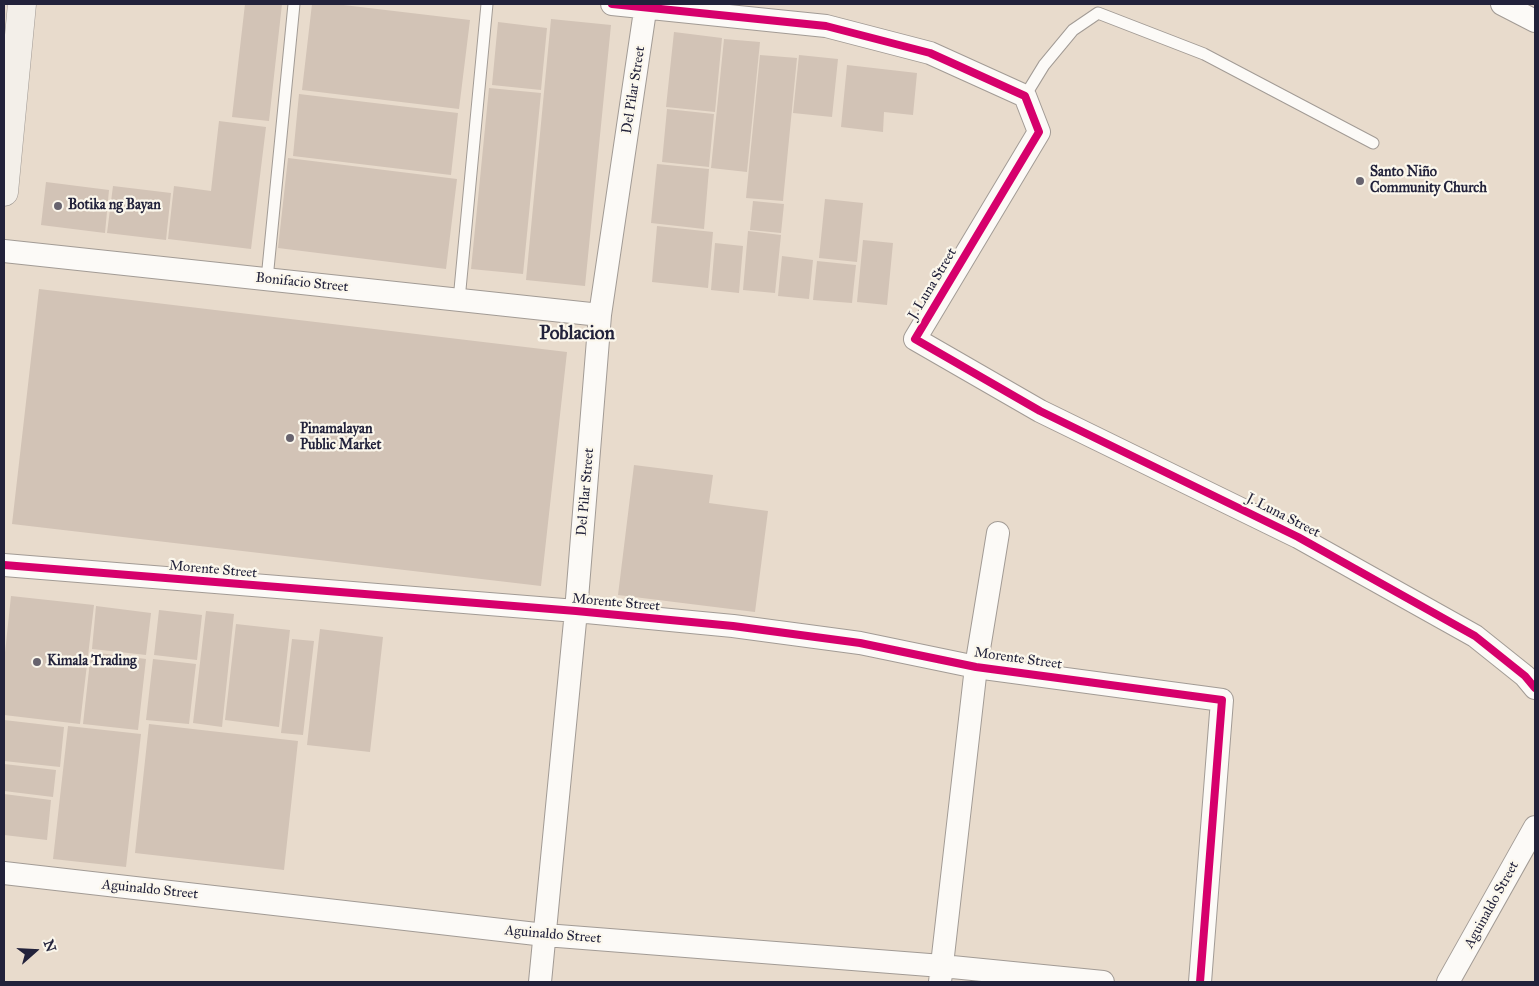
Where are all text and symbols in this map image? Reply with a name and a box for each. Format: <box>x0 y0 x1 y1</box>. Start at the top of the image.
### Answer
street label: Del Pilar Street <box>619 45 649 135</box>
place label: Santo Niño Community Church <box>1370 165 1487 198</box>
marker: Santo Niño Community Church <box>1354 175 1366 187</box>
place label: Botika ng Bayan <box>68 198 161 214</box>
marker: Botika ng Bayan <box>52 200 64 212</box>
street label: J. Luna Street <box>905 245 961 323</box>
street label: Bonifacio Street <box>255 270 349 296</box>
district label: Poblacion <box>539 323 615 345</box>
place label: Pinamalayan Public Market <box>300 422 381 454</box>
marker: Pinamalayan Public Market <box>284 432 296 444</box>
street label: Del Pilar Street <box>574 447 598 537</box>
street label: J. Luna Street <box>1243 490 1323 542</box>
street label: Morente Street <box>168 558 258 582</box>
street label: Morente Street <box>571 591 661 615</box>
street label: Morente Street <box>973 645 1063 673</box>
place label: Kimala Trading <box>47 654 137 670</box>
marker: Kimala Trading <box>31 656 43 668</box>
street label: Aguinaldo Street <box>1461 859 1523 951</box>
street label: Aguinaldo Street <box>101 877 199 903</box>
street label: Aguinaldo Street <box>504 922 602 948</box>
north arrow <box>10 926 60 976</box>
text: N <box>40 938 60 954</box>

